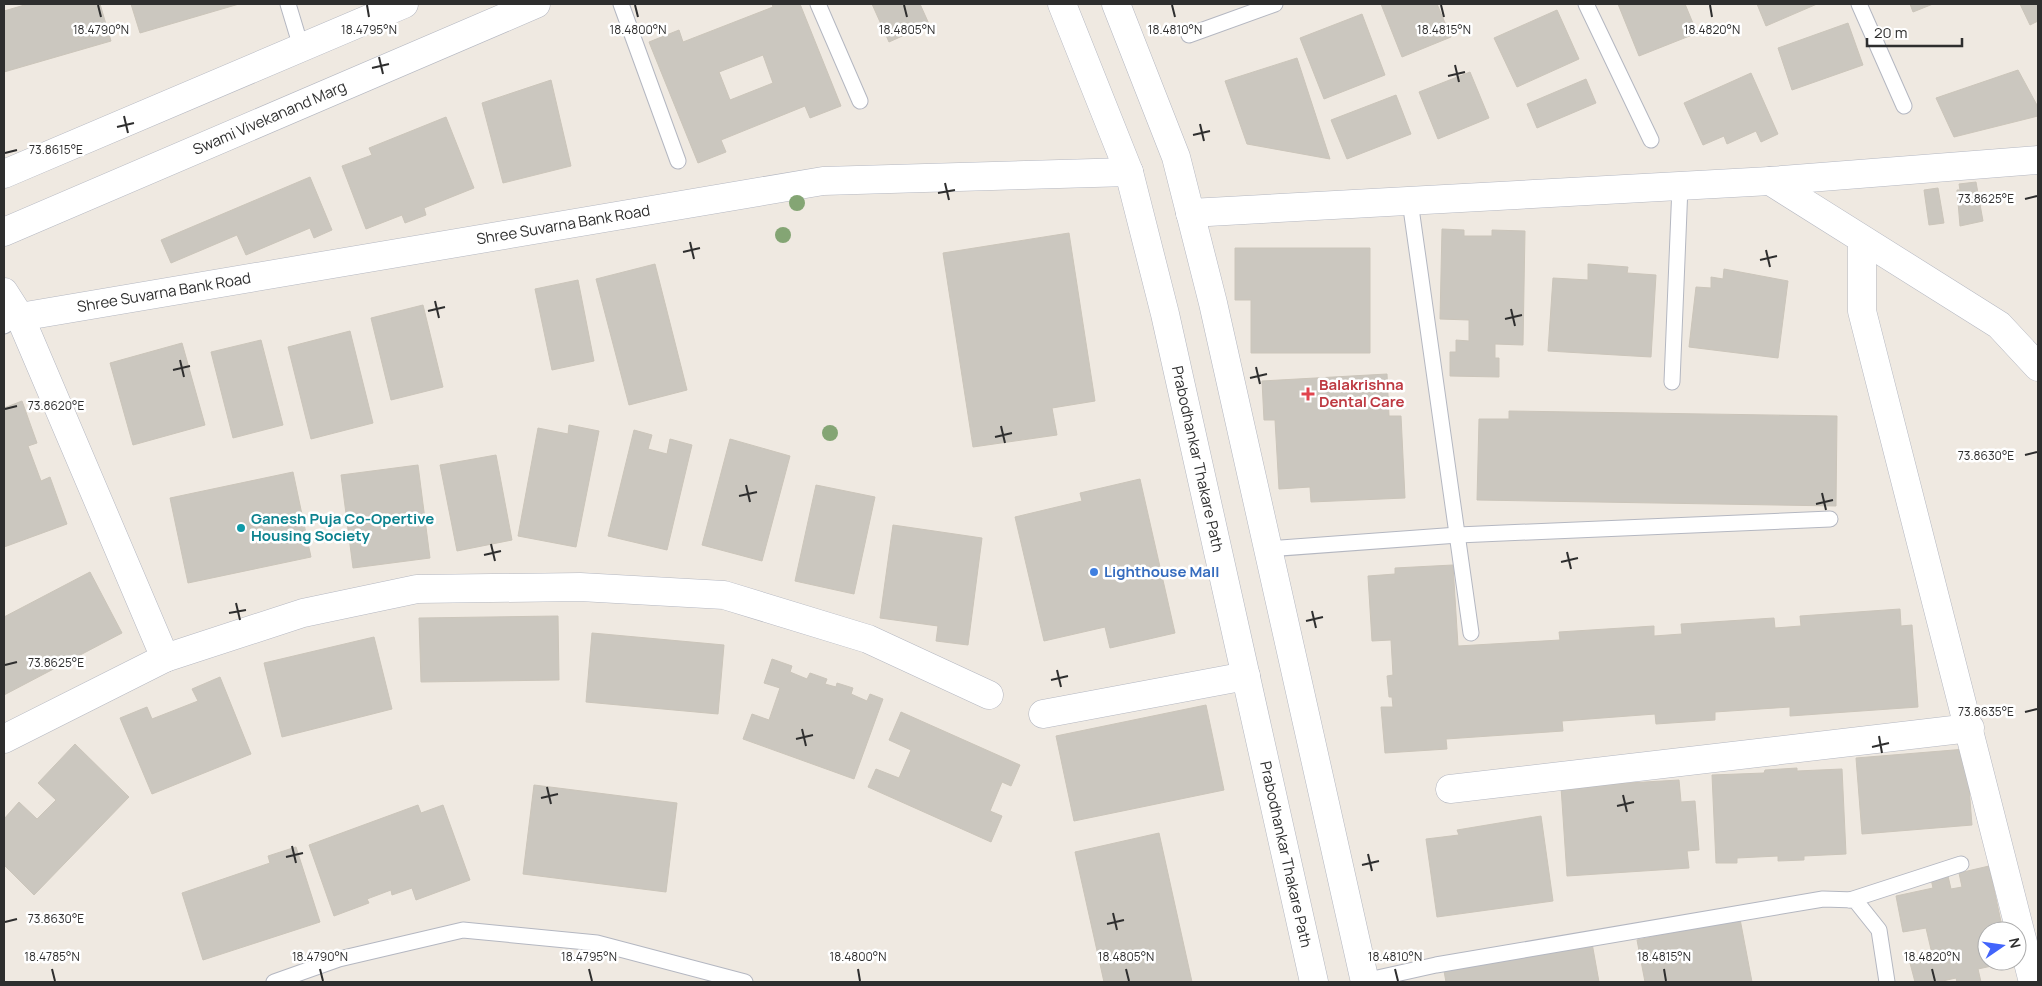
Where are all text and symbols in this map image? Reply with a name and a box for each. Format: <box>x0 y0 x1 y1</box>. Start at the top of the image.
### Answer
scale bar <box>1867 15 1962 47</box>
text: 18.4790°N <box>73 21 129 38</box>
text: 18.4795°N <box>341 21 397 38</box>
text: 18.4800°N <box>610 21 666 38</box>
text: 18.4805°N <box>879 21 935 38</box>
text: 18.4810°N <box>1148 21 1202 38</box>
text: 18.4815°N <box>1417 21 1471 38</box>
text: 18.4820°N <box>1684 21 1740 38</box>
text: 20 m <box>1874 22 1907 43</box>
street label: Swami Vivekanand Marg <box>189 76 349 160</box>
text: 73.8615°E <box>29 141 83 158</box>
text: 73.8625°E <box>1958 190 2014 207</box>
street label: Shree Suvarna Bank Road <box>475 199 652 250</box>
street label: Shree Suvarna Bank Road <box>75 267 252 317</box>
street label: Prabodhankar Thakare Path <box>1167 364 1229 554</box>
place label: Balakrishna Dental Care <box>1319 374 1405 412</box>
marker: Balakrishna Dental Care <box>1301 387 1315 401</box>
text: 73.8620°E <box>28 397 84 414</box>
text: 73.8630°E <box>1958 447 2014 464</box>
place label: Ganesh Puja Co-Opertive Housing Society <box>251 508 434 546</box>
marker: Ganesh Puja Co-Opertive Housing Society <box>235 522 247 534</box>
place label: Lighthouse Mall <box>1104 561 1219 582</box>
marker: Lighthouse Mall <box>1088 566 1100 578</box>
text: 73.8625°E <box>28 654 84 671</box>
text: 73.8635°E <box>1958 703 2014 720</box>
street label: Prabodhankar Thakare Path <box>1255 759 1317 950</box>
text: 73.8630°E <box>28 910 84 927</box>
north arrow <box>1977 921 2027 971</box>
text: N <box>2005 936 2026 950</box>
text: 18.4785°N <box>24 948 80 965</box>
text: 18.4790°N <box>292 948 348 965</box>
text: 18.4795°N <box>561 948 617 965</box>
text: 18.4800°N <box>830 948 886 965</box>
text: 18.4805°N <box>1098 948 1154 965</box>
text: 18.4810°N <box>1368 948 1422 965</box>
text: 18.4815°N <box>1637 948 1691 965</box>
text: 18.4820°N <box>1904 948 1960 965</box>

